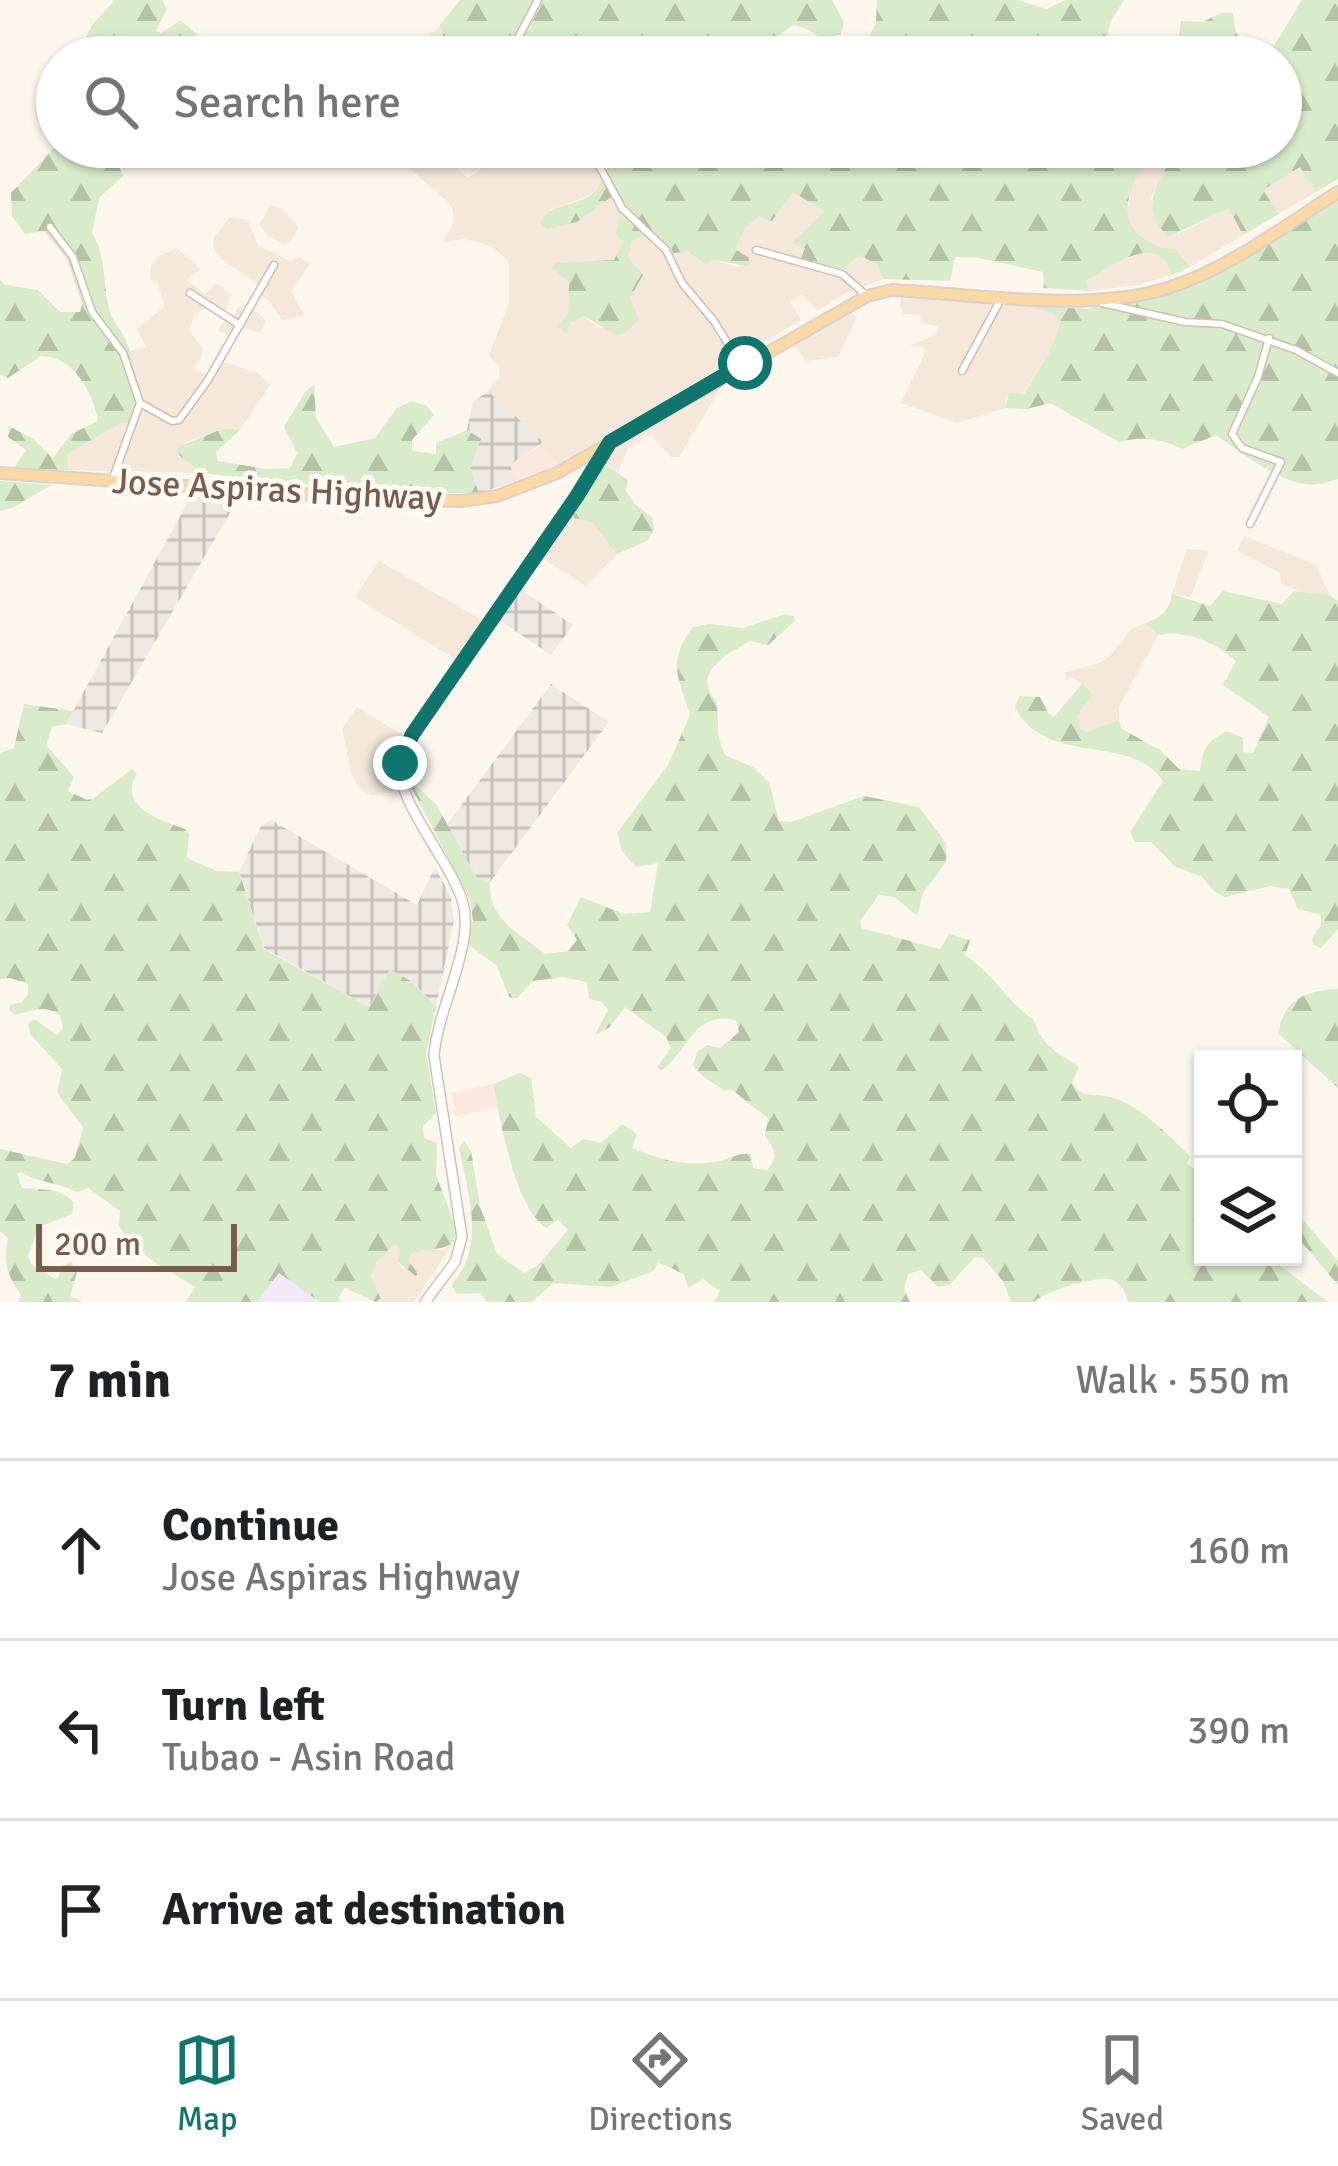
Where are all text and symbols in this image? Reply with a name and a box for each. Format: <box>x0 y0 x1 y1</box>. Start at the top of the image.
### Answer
search box <box>36 36 1302 168</box>
icon: search <box>78 69 144 135</box>
text: Search here <box>174 75 401 130</box>
route start <box>718 336 772 390</box>
street label: Jose Aspiras Highway <box>111 459 443 521</box>
route end <box>373 736 427 790</box>
map controls <box>1194 1050 1302 1266</box>
button: locate <box>1194 1050 1302 1158</box>
button: layers <box>1194 1158 1302 1266</box>
scale bar <box>36 1218 237 1271</box>
text: 200 m <box>54 1224 141 1265</box>
text: 7 min <box>48 1349 171 1412</box>
text: Walk · 550 m <box>1076 1356 1290 1404</box>
text: Continue <box>162 1498 339 1553</box>
icon: ahead <box>48 1517 114 1583</box>
text: 160 m <box>1187 1526 1290 1574</box>
text: Jose Aspiras Highway <box>162 1553 520 1601</box>
text: Turn left <box>162 1678 325 1733</box>
icon: left <box>48 1697 114 1763</box>
text: 390 m <box>1187 1706 1290 1754</box>
text: Tubao - Asin Road <box>162 1733 455 1781</box>
icon: arrive <box>48 1877 114 1943</box>
text: Arrive at destination <box>162 1882 566 1937</box>
tab: Map <box>174 2027 240 2140</box>
tab: Directions <box>588 2027 733 2140</box>
tab: Saved <box>1081 2027 1164 2140</box>

